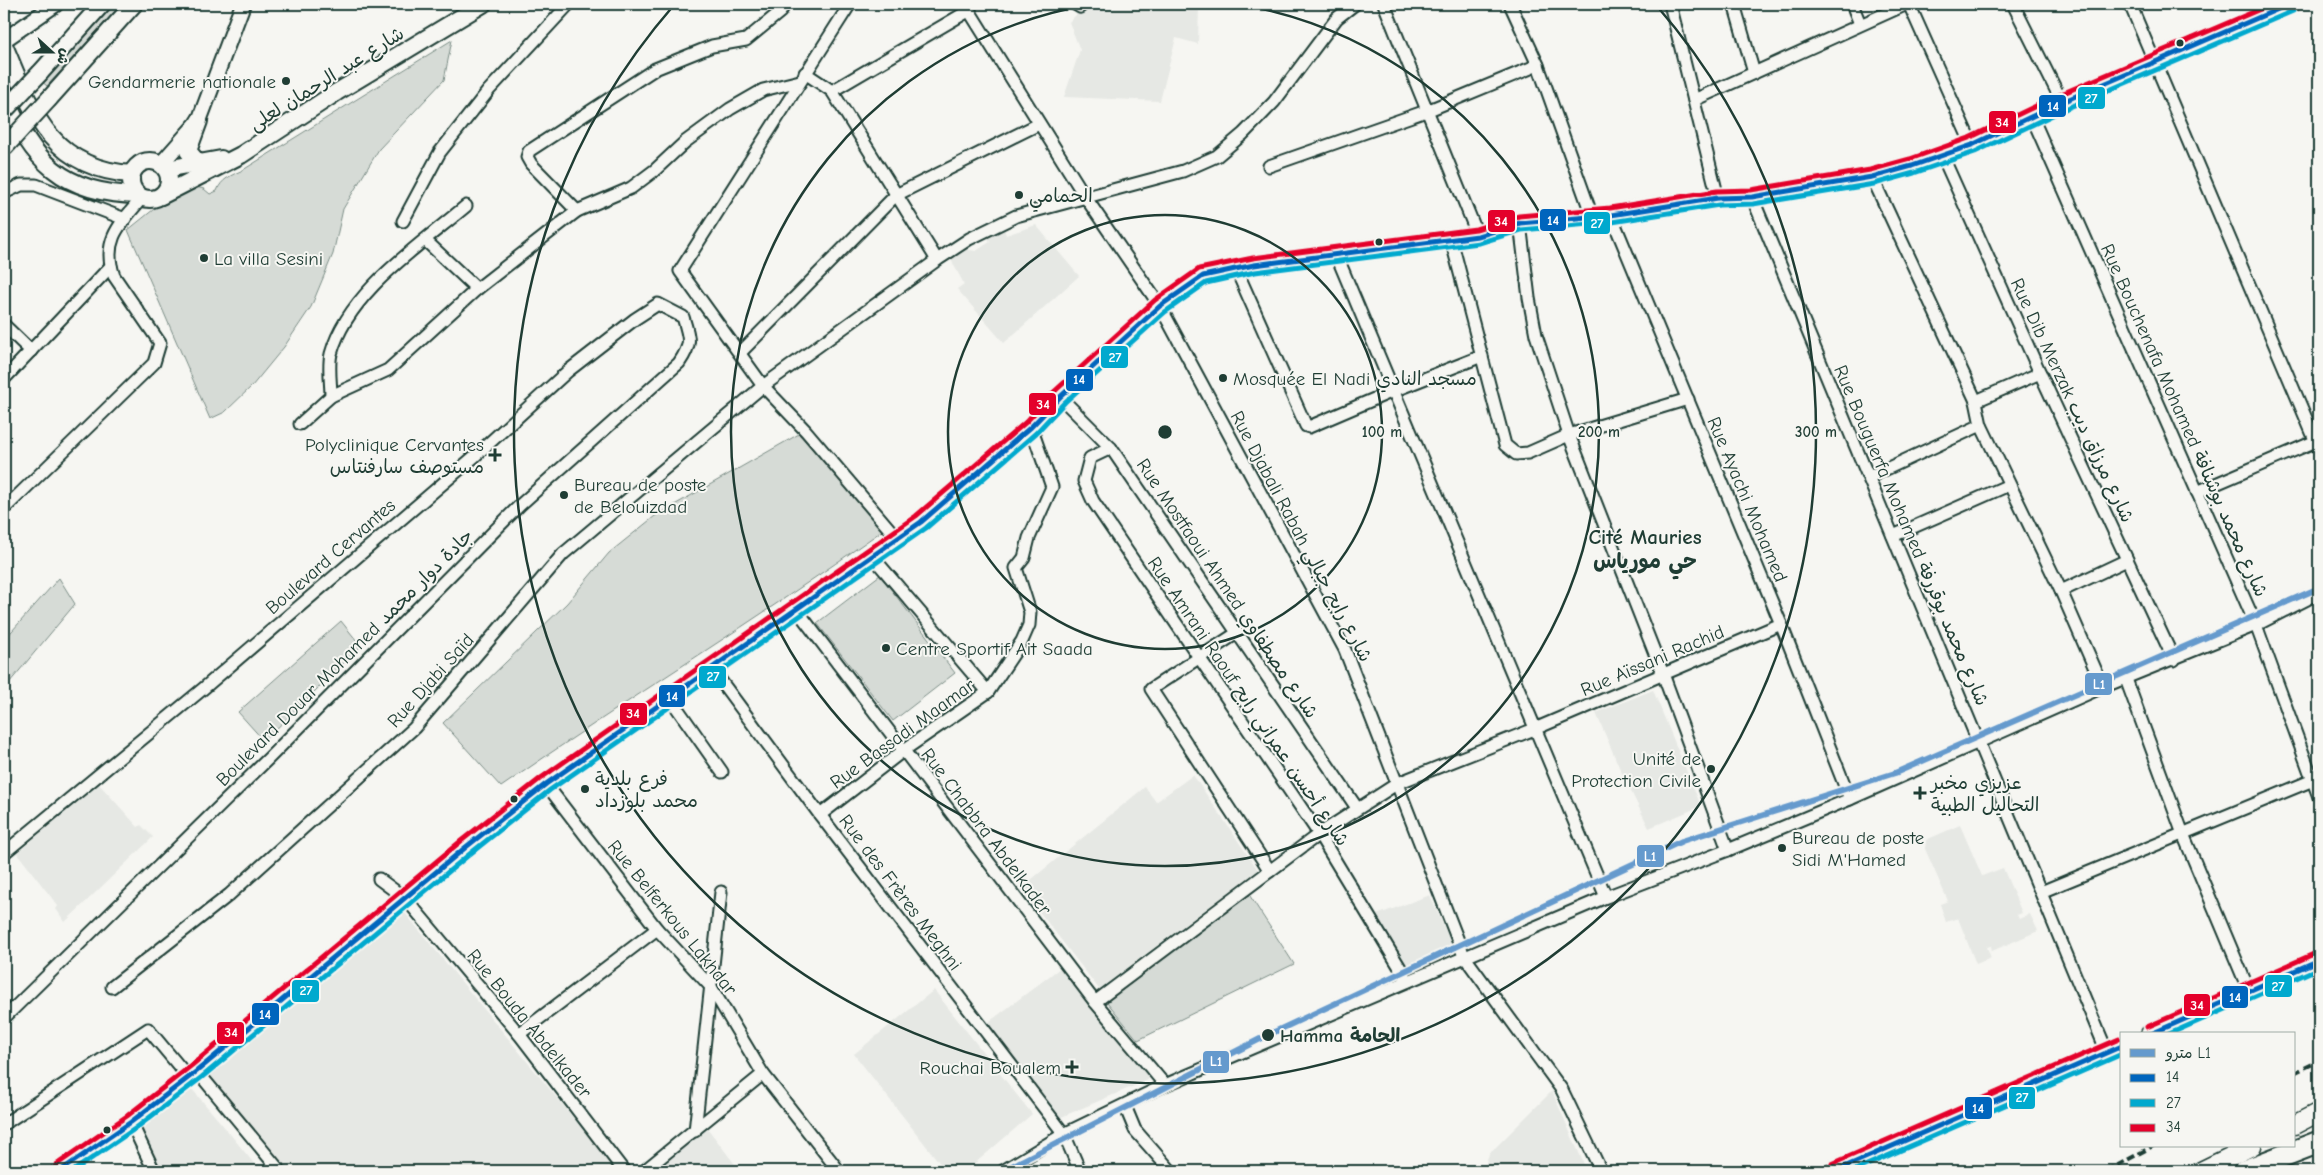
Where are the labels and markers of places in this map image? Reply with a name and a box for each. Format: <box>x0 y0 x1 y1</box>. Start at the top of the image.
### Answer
unlabelled marker <box>2175 38 2185 48</box>
place label: Gendarmerie nationale <box>88 71 276 93</box>
marker: Gendarmerie nationale <box>280 75 292 87</box>
place label: الحمامي <box>1029 185 1093 212</box>
marker: الحمامي <box>1013 189 1025 201</box>
unlabelled marker <box>1374 237 1384 247</box>
place label: La villa Sesini <box>214 248 323 270</box>
marker: La villa Sesini <box>198 252 210 264</box>
place label: Mosquée El Nadi مسجد النادي <box>1233 368 1477 393</box>
marker: Mosquée El Nadi مسجد النادي <box>1217 372 1229 384</box>
centre of rings <box>1156 423 1174 441</box>
place label: Polyclinique Cervantes مستوصف سارفنتاس <box>305 434 484 478</box>
marker: Polyclinique Cervantes مستوصف سارفنتاس <box>488 448 502 462</box>
place label: Bureau de poste de Belouizdad <box>574 474 706 518</box>
marker: Bureau de poste de Belouizdad <box>558 489 570 501</box>
place label: Centre Sportif Ait Saada <box>896 638 1093 660</box>
marker: Centre Sportif Ait Saada <box>880 642 892 654</box>
place label: Unité de Protection Civile <box>1571 748 1701 792</box>
marker: Unité de Protection Civile <box>1705 763 1717 775</box>
place label: فرع بلدية محمد بلوزداد <box>595 768 698 813</box>
place label: عزيزي مخبر التحاليل الطبية <box>1929 772 2040 816</box>
marker: فرع بلدية محمد بلوزداد <box>579 783 591 795</box>
marker: عزيزي مخبر التحاليل الطبية <box>1913 786 1927 800</box>
unlabelled marker <box>509 794 519 804</box>
place label: Bureau de poste Sidi M'Hamed <box>1792 827 1924 871</box>
marker: Bureau de poste Sidi M'Hamed <box>1776 842 1788 854</box>
place label: Hamma الحامة <box>1280 1025 1400 1047</box>
marker: Hamma الحامة <box>1260 1027 1276 1043</box>
place label: Rouchai Boualem <box>920 1057 1061 1079</box>
marker: Rouchai Boualem <box>1065 1060 1079 1074</box>
unlabelled marker <box>102 1125 112 1135</box>

